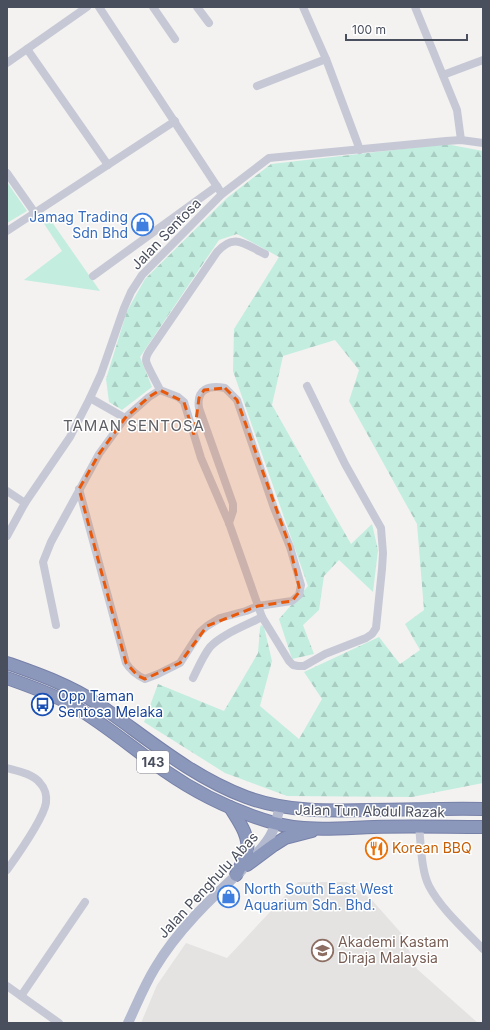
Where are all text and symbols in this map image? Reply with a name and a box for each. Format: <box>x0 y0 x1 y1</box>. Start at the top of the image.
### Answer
scale bar <box>346 16 467 42</box>
text: 100 m <box>352 22 386 37</box>
street label: Jalan Sentosa <box>127 194 204 273</box>
place label: Jamag Trading Sdn Bhd <box>29 208 128 241</box>
shop icon: Jamag Trading Sdn Bhd <box>130 212 156 238</box>
district label: TAMAN SENTOSA <box>63 416 205 435</box>
place label: Opp Taman Sentosa Melaka <box>58 687 163 720</box>
bus stop icon: Opp Taman Sentosa Melaka <box>29 691 55 717</box>
road number: 143 <box>137 751 169 773</box>
street label: Jalan Tun Abdul Razak <box>295 801 446 820</box>
street label: Jalan Penghulu Abas <box>154 828 261 941</box>
restaurant icon: Korean BBQ <box>363 835 389 861</box>
place label: Korean BBQ <box>392 839 472 856</box>
place label: North South East West Aquarium Sdn. Bhd. <box>244 880 393 913</box>
shop icon: North South East West Aquarium Sdn. Bhd. <box>216 884 242 910</box>
place label: Akademi Kastam Diraja Malaysia <box>338 933 449 966</box>
school or university icon: Akademi Kastam Diraja Malaysia <box>309 937 335 963</box>

